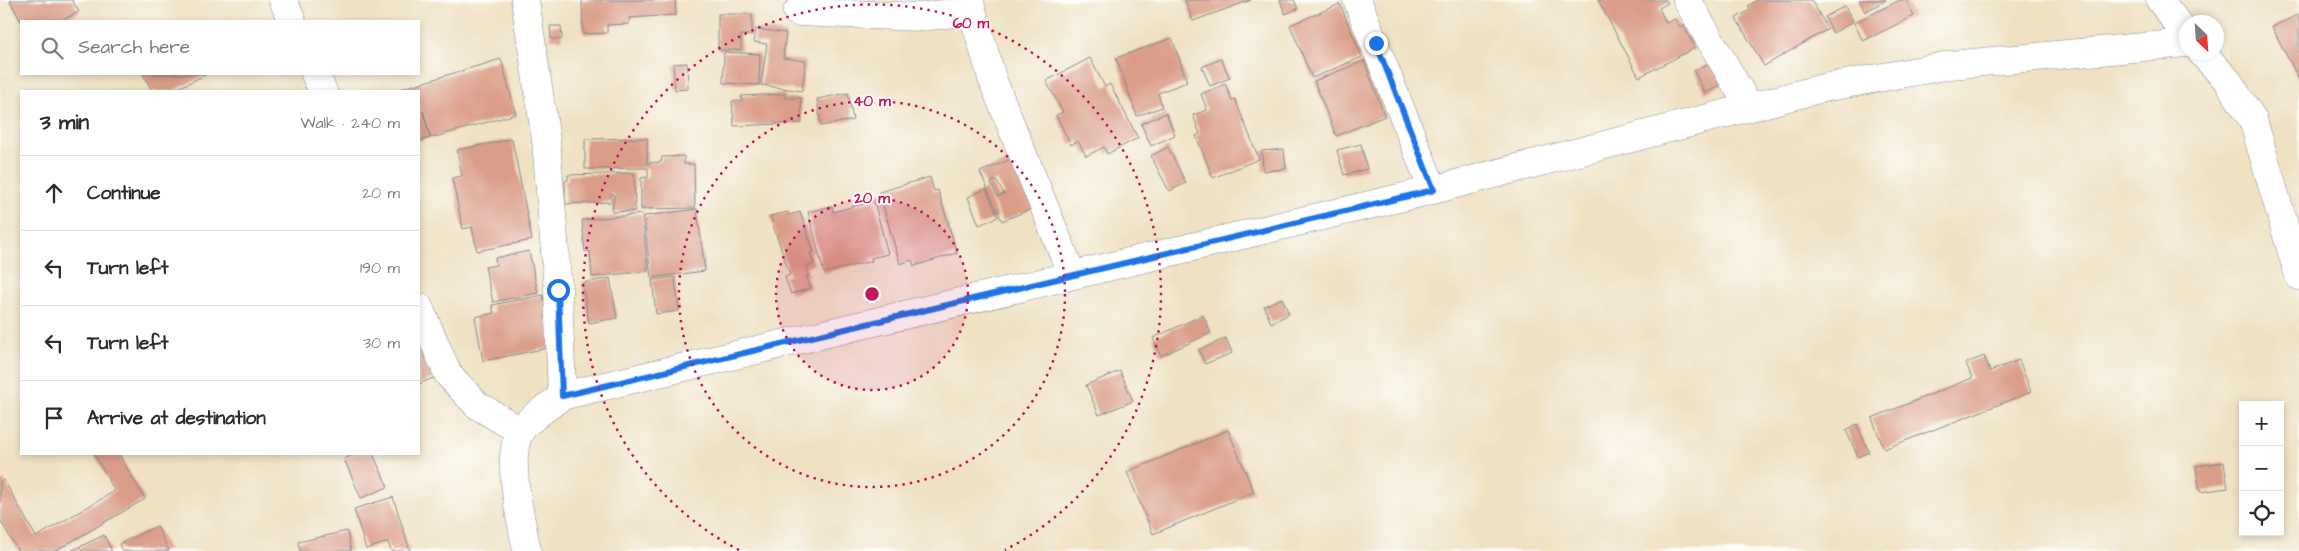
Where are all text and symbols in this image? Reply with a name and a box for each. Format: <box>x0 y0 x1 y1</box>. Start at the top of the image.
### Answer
text: 60 m <box>953 13 990 34</box>
north arrow <box>2179 15 2224 60</box>
search box <box>20 20 420 75</box>
route end <box>1365 32 1388 55</box>
icon: search <box>38 34 66 62</box>
text: Search here <box>78 34 190 61</box>
text: 40 m <box>853 91 891 112</box>
text: 3 min <box>40 108 89 137</box>
text: Walk · 240 m <box>300 112 400 134</box>
icon: ahead <box>40 179 68 207</box>
text: Continue <box>87 180 161 207</box>
text: 20 m <box>362 182 400 204</box>
text: 20 m <box>853 188 890 209</box>
icon: left <box>40 254 68 282</box>
text: Turn left <box>87 255 168 282</box>
text: 190 m <box>360 257 400 279</box>
route start <box>547 279 570 302</box>
centre of rings <box>863 285 881 303</box>
icon: left <box>40 329 68 357</box>
text: Turn left <box>87 330 168 357</box>
text: 30 m <box>363 332 400 354</box>
map controls <box>2239 401 2284 536</box>
button: + <box>2239 401 2284 446</box>
icon: arrive <box>40 404 68 432</box>
text: Arrive at destination <box>87 405 266 432</box>
button: − <box>2239 446 2284 491</box>
button: locate <box>2239 491 2284 536</box>

